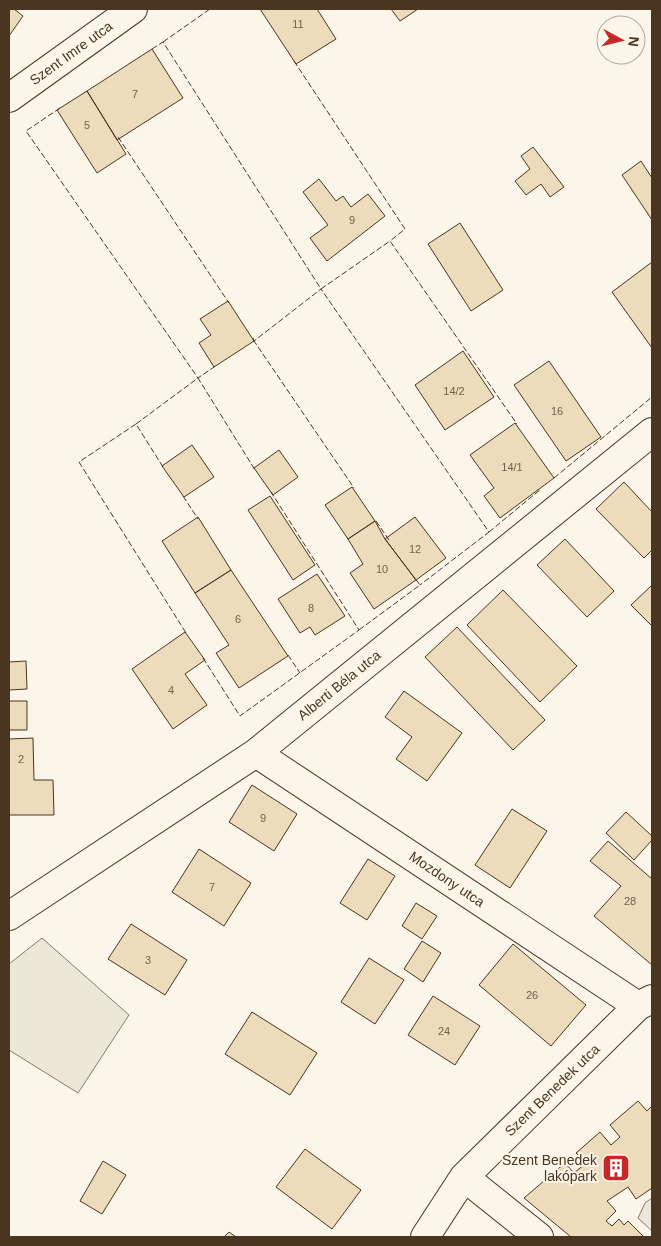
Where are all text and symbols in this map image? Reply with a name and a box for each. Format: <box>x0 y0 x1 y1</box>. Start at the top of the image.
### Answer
north arrow <box>596 15 646 65</box>
street label: Szent Imre utca <box>27 18 116 88</box>
house number: 11 <box>292 18 304 30</box>
text: N <box>625 36 642 48</box>
house number: 7 <box>132 88 138 100</box>
house number: 5 <box>84 119 90 131</box>
house number: 9 <box>349 214 355 226</box>
house number: 14/2 <box>443 385 465 397</box>
house number: 16 <box>551 405 563 417</box>
house number: 14/1 <box>501 461 523 473</box>
house number: 12 <box>409 543 421 555</box>
house number: 10 <box>376 563 388 575</box>
house number: 8 <box>308 602 314 614</box>
house number: 6 <box>235 613 241 625</box>
street label: Alberti Béla utca <box>294 647 384 723</box>
house number: 4 <box>168 684 174 696</box>
house number: 2 <box>18 753 24 765</box>
house number: 9 <box>260 812 266 824</box>
street label: Mozdony utca <box>406 848 488 910</box>
house number: 7 <box>209 881 215 893</box>
house number: 28 <box>624 895 636 907</box>
house number: 3 <box>145 954 151 966</box>
house number: 26 <box>526 989 538 1001</box>
house number: 24 <box>438 1025 450 1037</box>
street label: Szent Benedek utca <box>501 1041 603 1139</box>
place label: Szent Benedek lakópark <box>502 1152 598 1184</box>
building icon: Szent Benedek lakópark <box>601 1153 631 1183</box>

